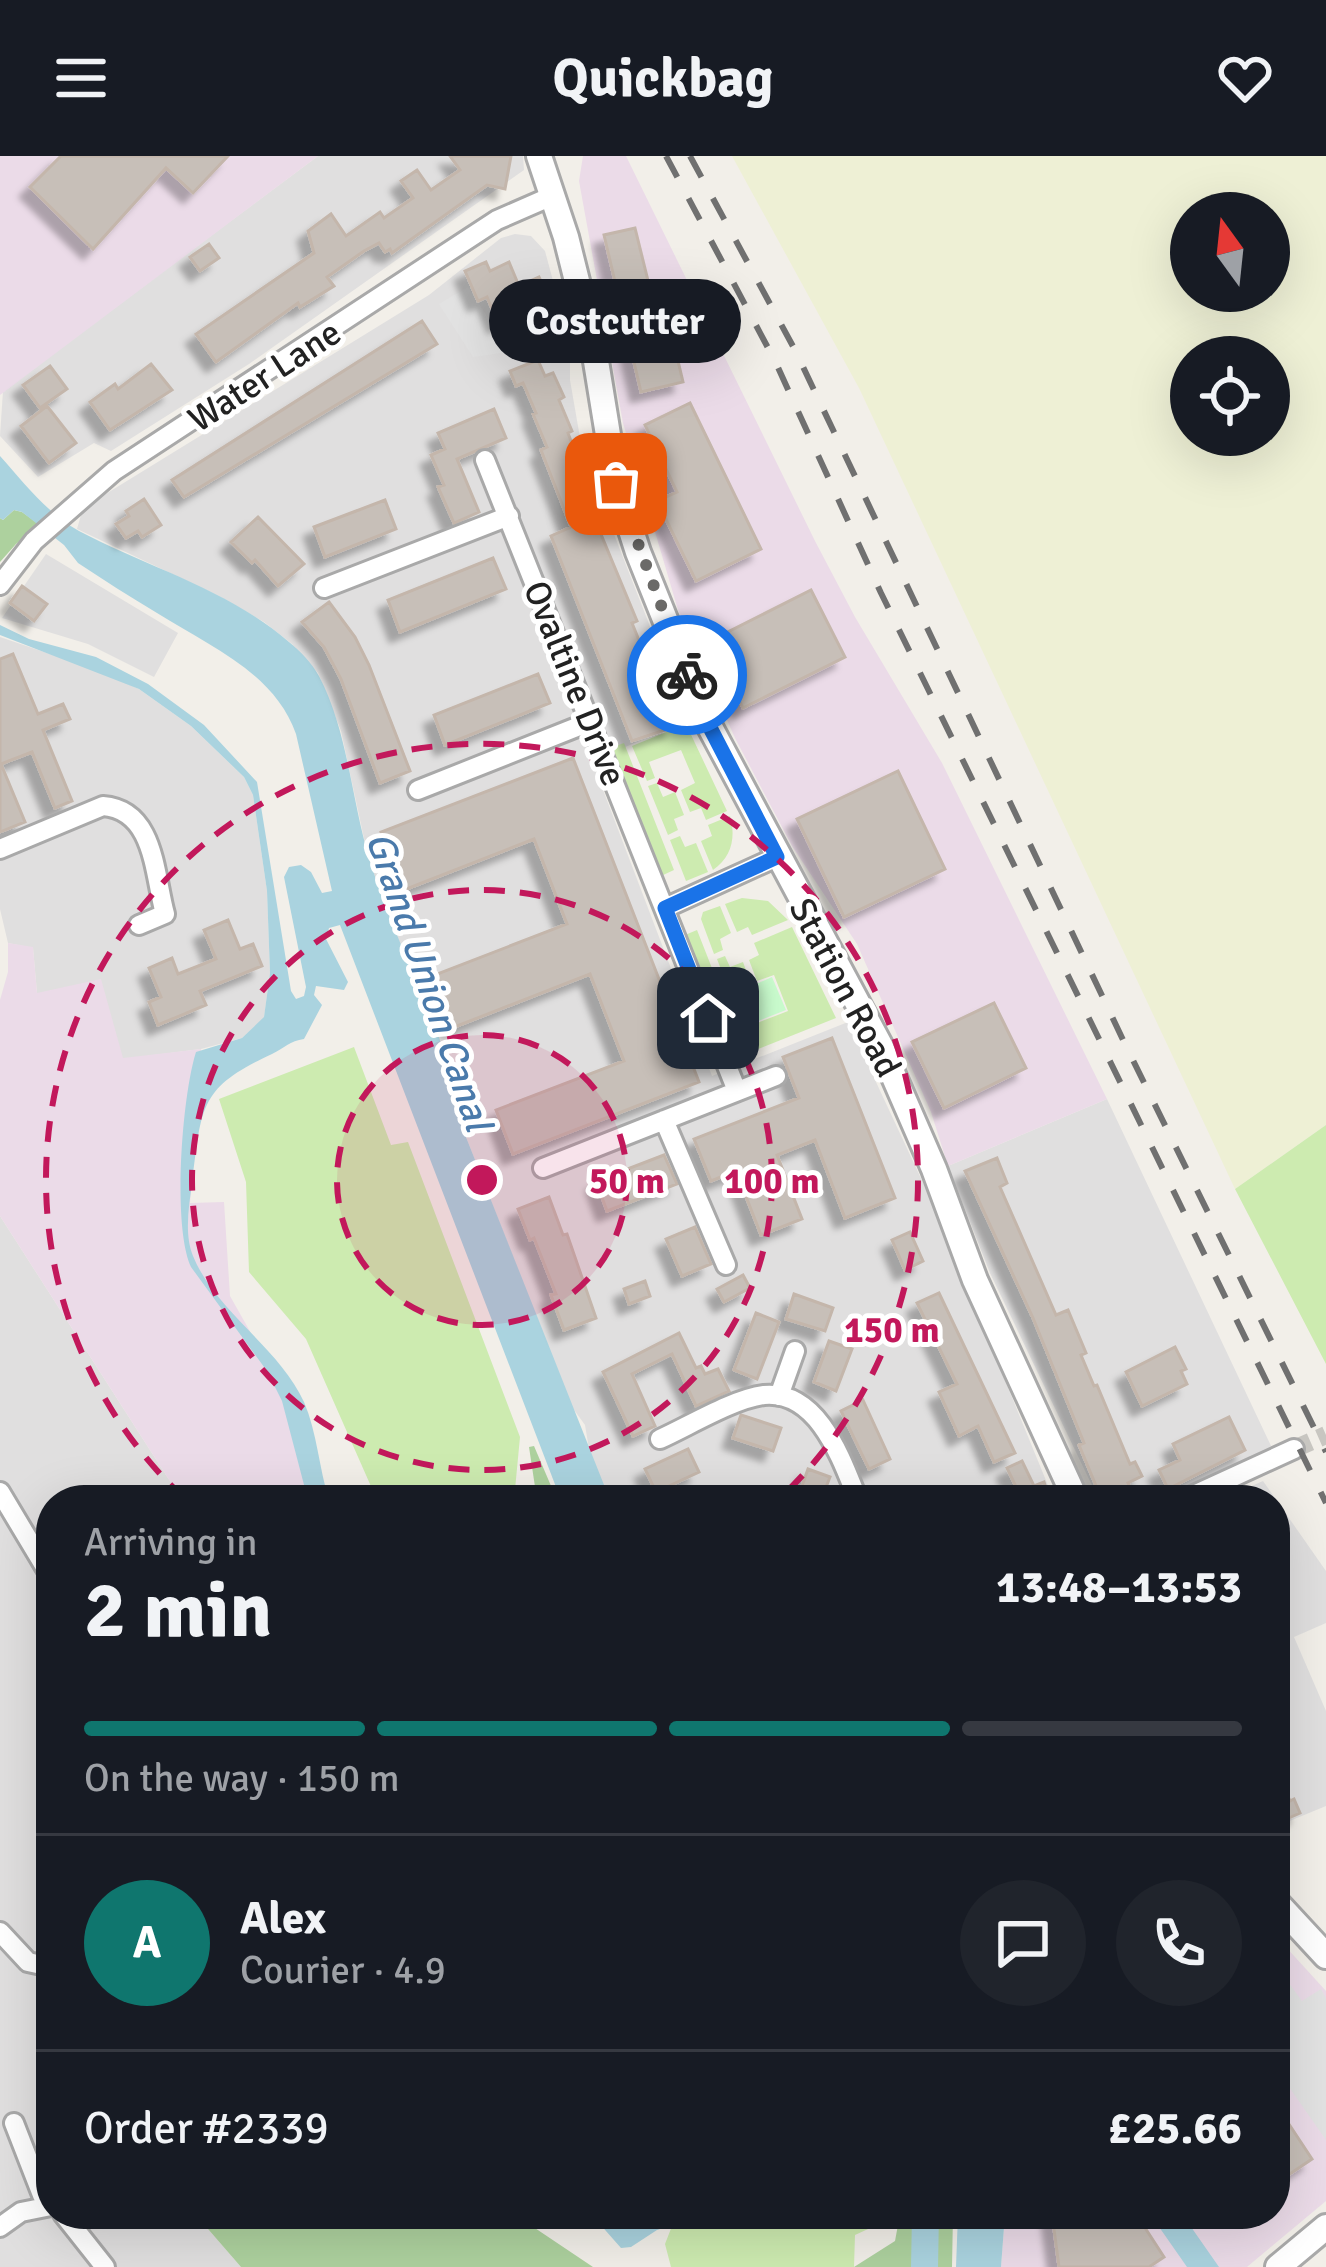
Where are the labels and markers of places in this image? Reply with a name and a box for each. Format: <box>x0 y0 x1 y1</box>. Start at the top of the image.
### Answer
callout: Costcutter <box>490 280 742 364</box>
pin <box>565 433 667 535</box>
pin <box>657 967 759 1069</box>
centre of rings <box>461 1159 503 1201</box>

